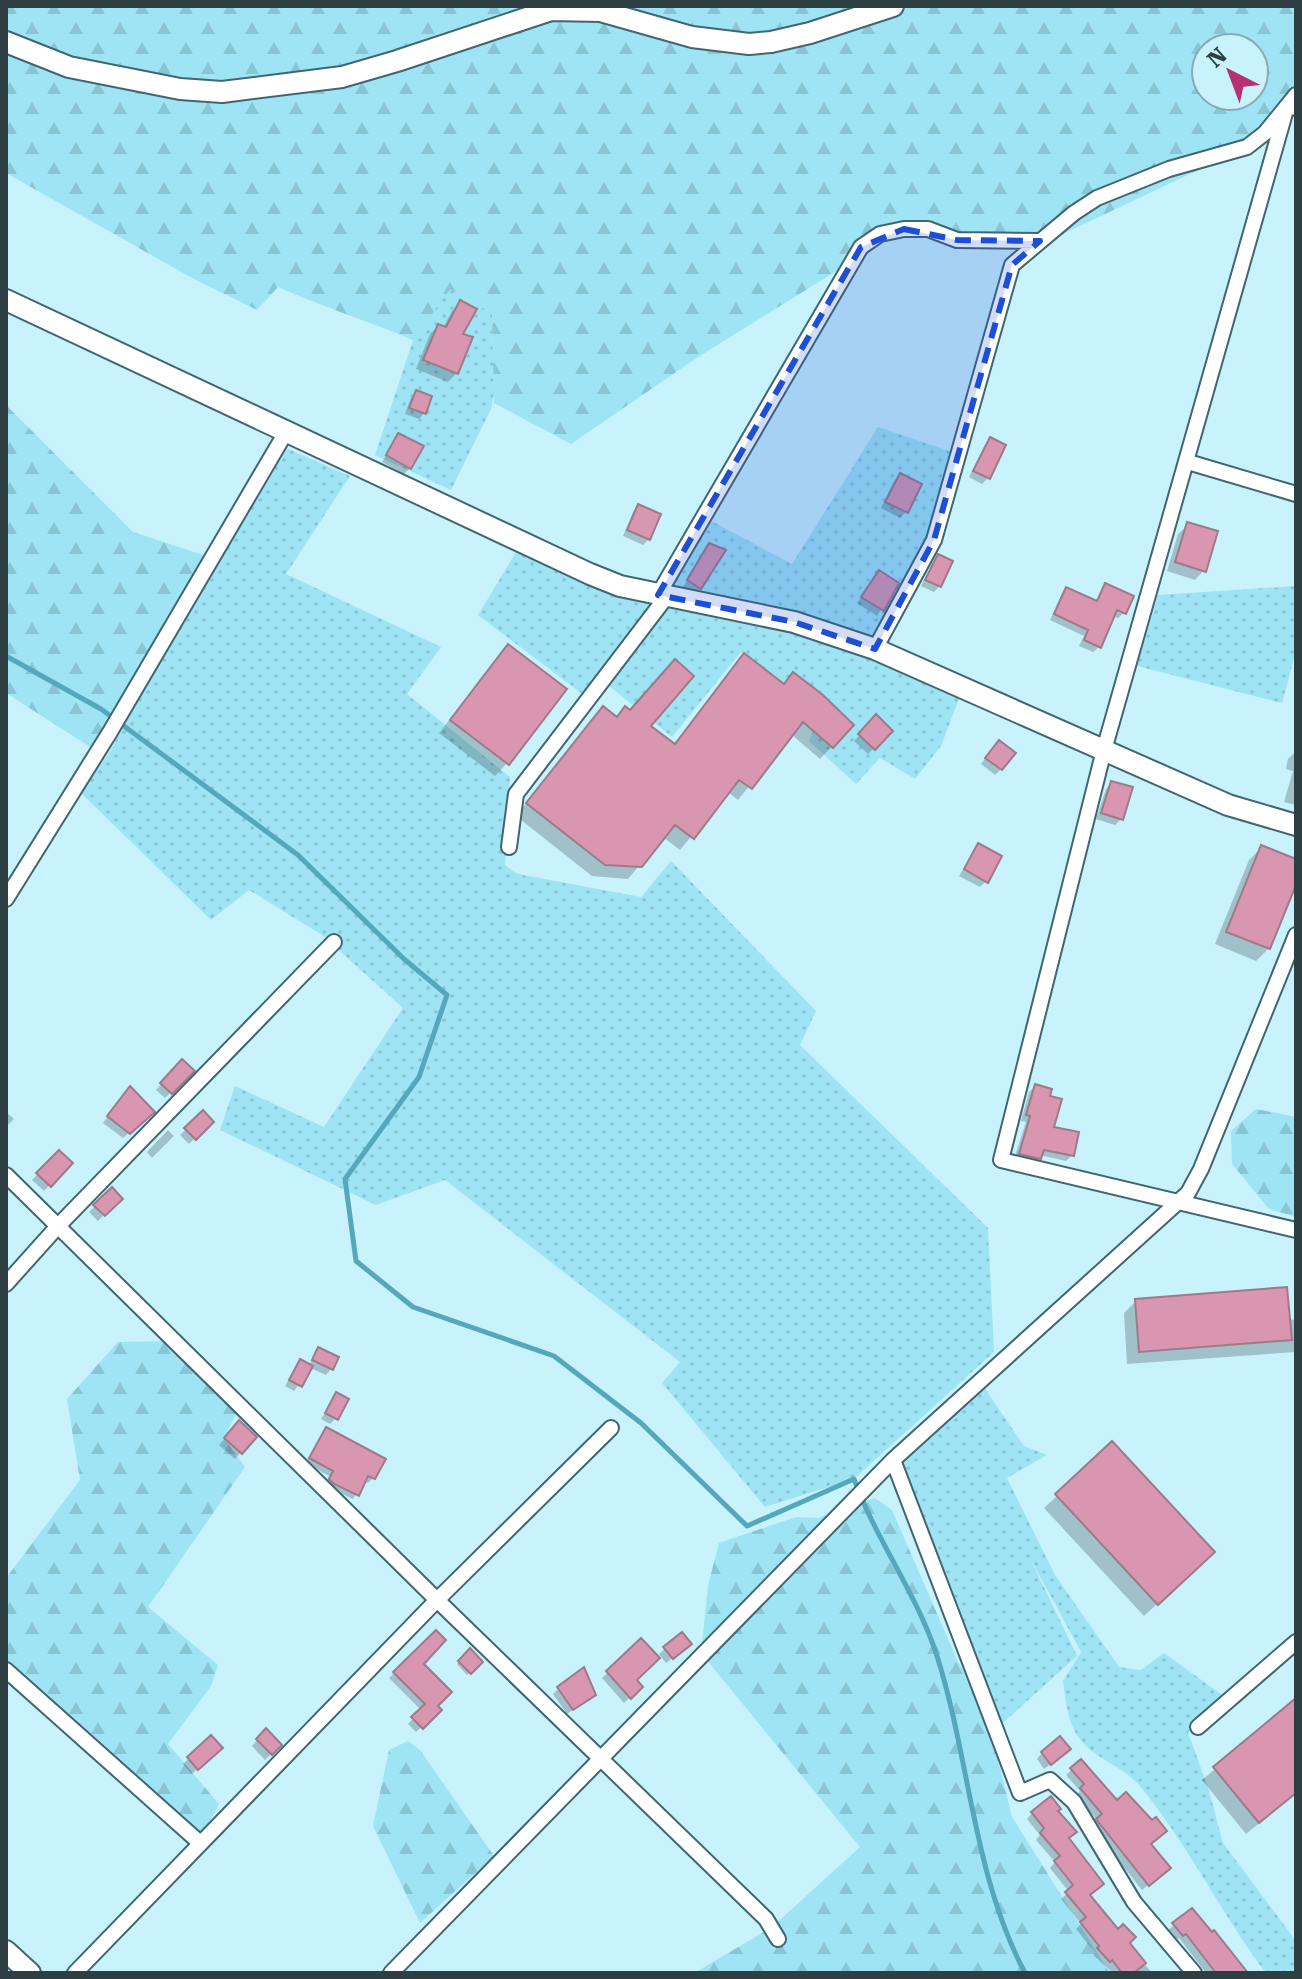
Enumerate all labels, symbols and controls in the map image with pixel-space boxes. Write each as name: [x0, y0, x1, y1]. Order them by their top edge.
north arrow: [1190, 32, 1270, 112]
text: N: [1202, 43, 1232, 72]

